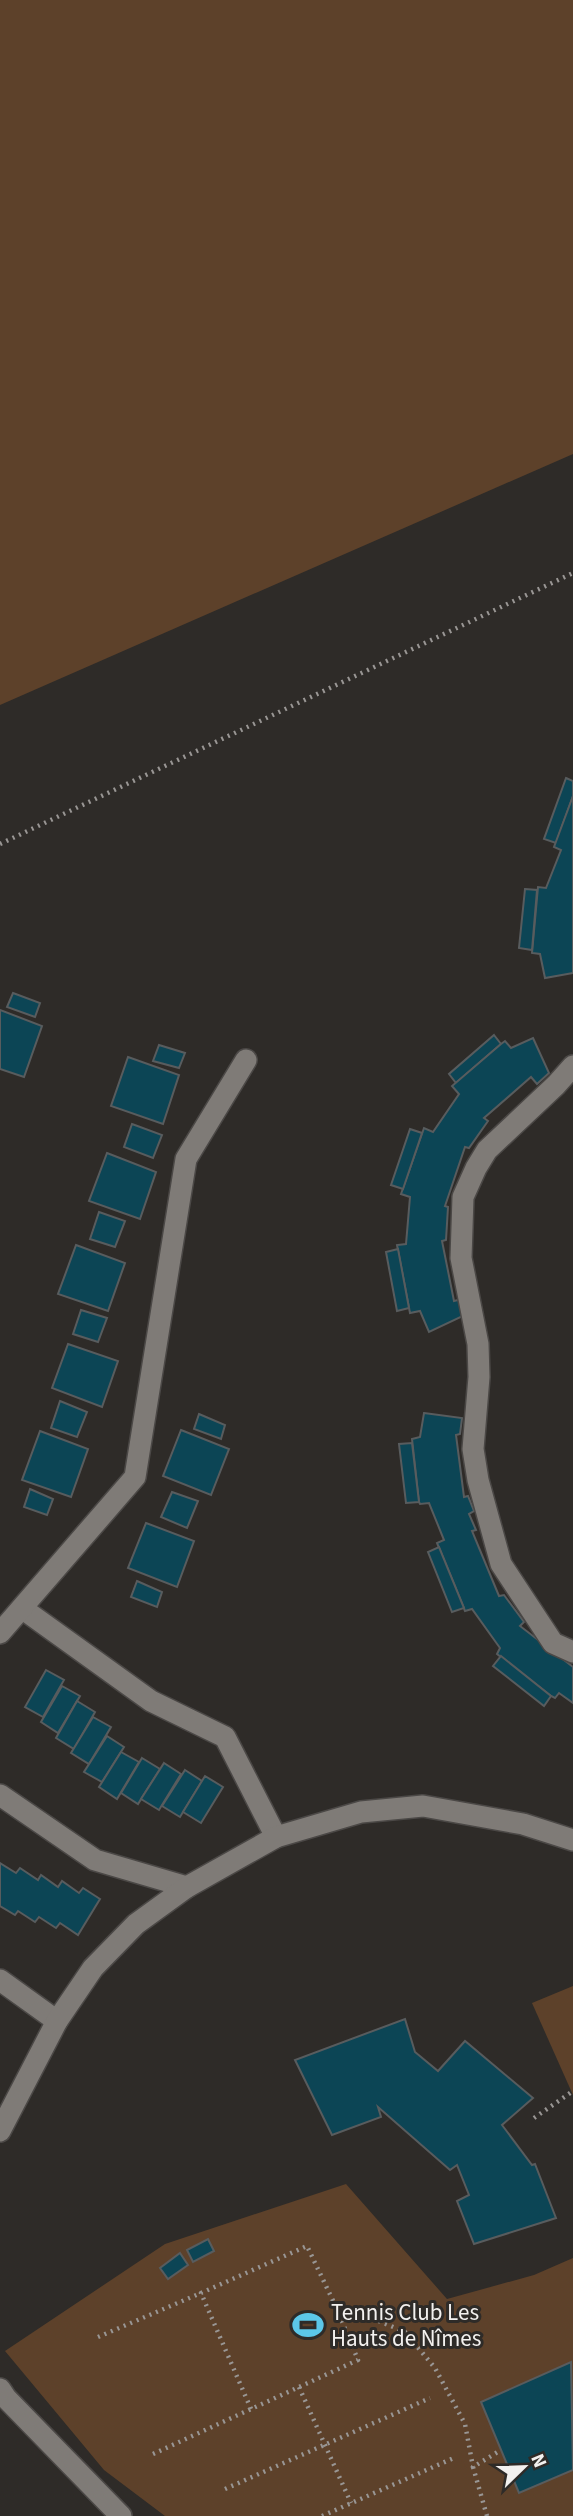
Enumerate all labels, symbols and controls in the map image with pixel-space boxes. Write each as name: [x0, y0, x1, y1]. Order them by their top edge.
place label: Tennis Club Les Hauts de Nîmes: [331, 2296, 481, 2355]
sports icon: Tennis Club Les Hauts de Nîmes: [291, 2308, 325, 2342]
north arrow: [489, 2432, 559, 2502]
text: N: [523, 2450, 553, 2472]

